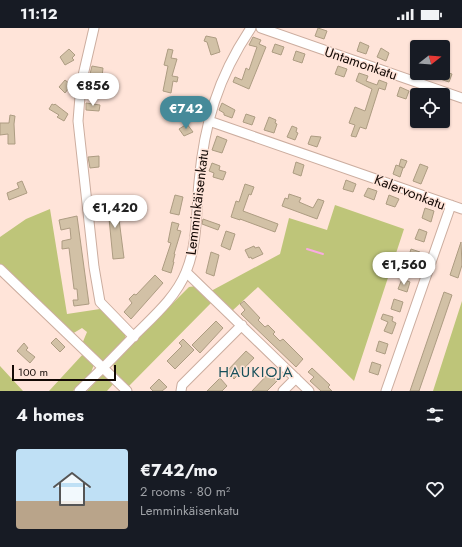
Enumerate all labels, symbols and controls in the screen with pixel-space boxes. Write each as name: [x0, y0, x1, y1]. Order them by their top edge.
text: 11:12: [20, 3, 58, 25]
north arrow: [410, 40, 450, 80]
map controls: [410, 40, 450, 128]
street label: Untamonkatu: [322, 41, 400, 85]
pin: €856: [69, 73, 117, 107]
text: €856: [76, 76, 110, 95]
button: locate: [410, 88, 450, 128]
pin: €742: [162, 96, 210, 130]
text: €742: [169, 99, 203, 118]
street label: Lemminkäisenkatu: [181, 148, 213, 256]
street label: Kalervonkatu: [371, 169, 449, 215]
pin: €1,420: [82, 195, 148, 229]
text: €1,420: [92, 198, 138, 217]
pin: €1,560: [371, 252, 437, 286]
text: €1,560: [381, 255, 427, 274]
district label: HAUKIOJA: [218, 361, 294, 383]
scale bar: [12, 363, 116, 382]
text: 100 m: [18, 364, 48, 380]
text: 4 homes: [16, 403, 84, 427]
icon: filters: [424, 404, 446, 426]
text: €742/mo: [140, 458, 218, 482]
icon: home: [48, 465, 96, 513]
icon: heart: [424, 478, 446, 500]
text: 2 rooms · 80 m²: [140, 482, 230, 501]
text: Lemminkäisenkatu: [140, 501, 239, 520]

